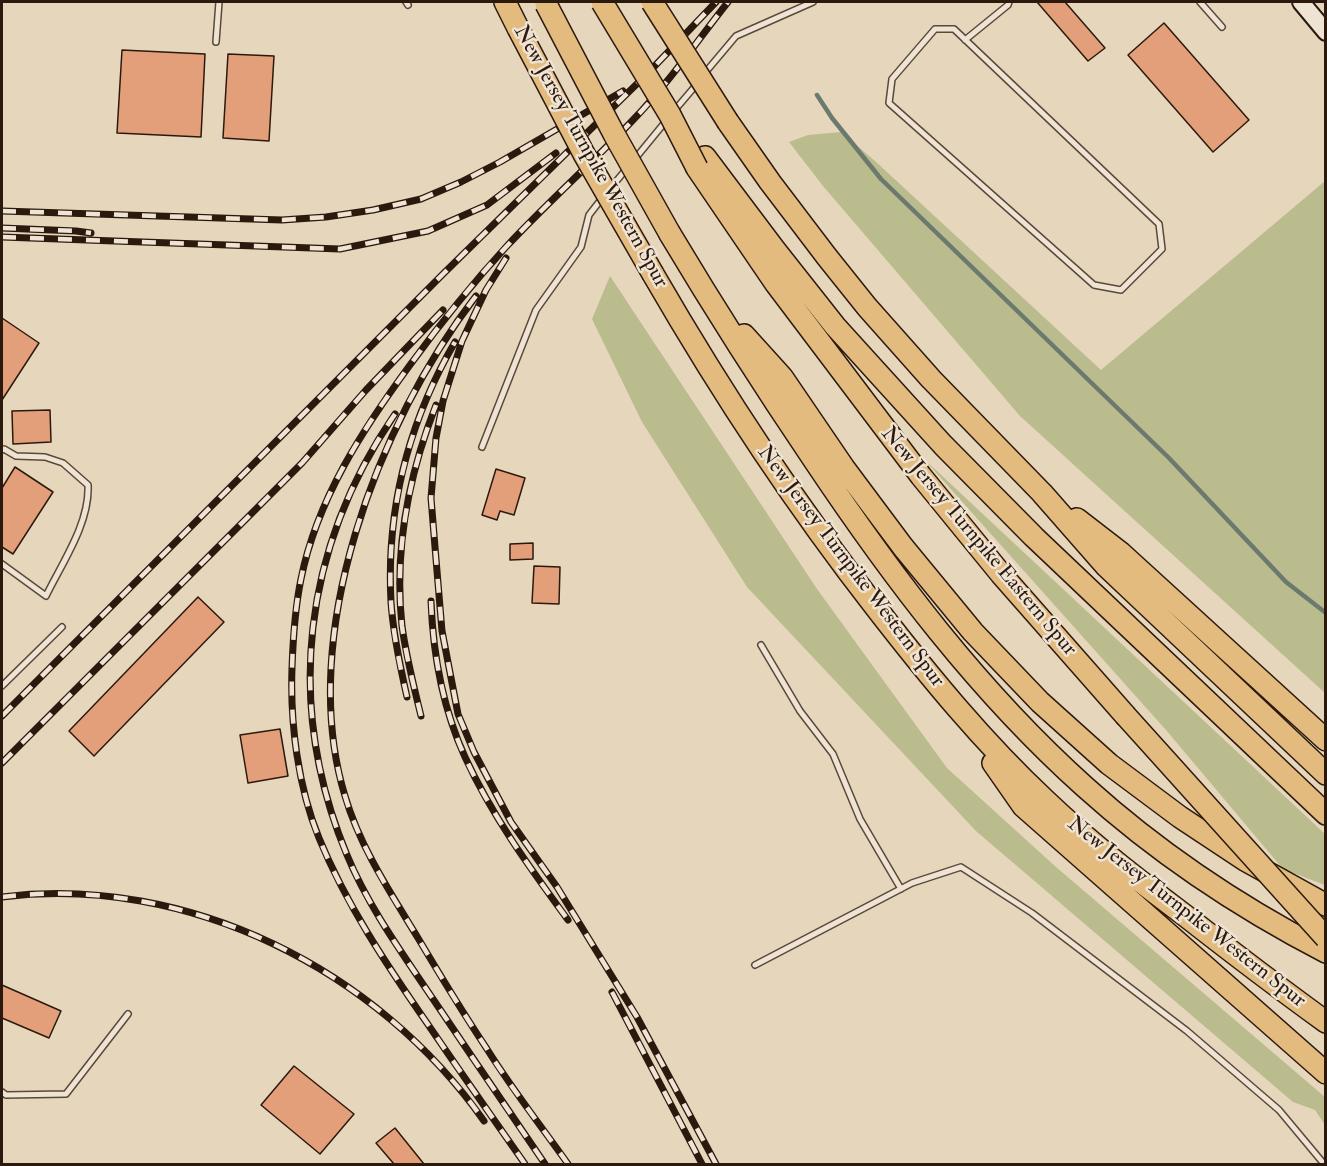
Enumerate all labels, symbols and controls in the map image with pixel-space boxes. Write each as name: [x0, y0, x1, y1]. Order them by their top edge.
street label: New Jersey Turnpike Western Spur: [507, 22, 673, 292]
street label: New Jersey Turnpike Eastern Spur: [875, 422, 1081, 662]
street label: New Jersey Turnpike Western Spur: [751, 441, 949, 693]
street label: New Jersey Turnpike Western Spur: [1062, 812, 1310, 1014]

